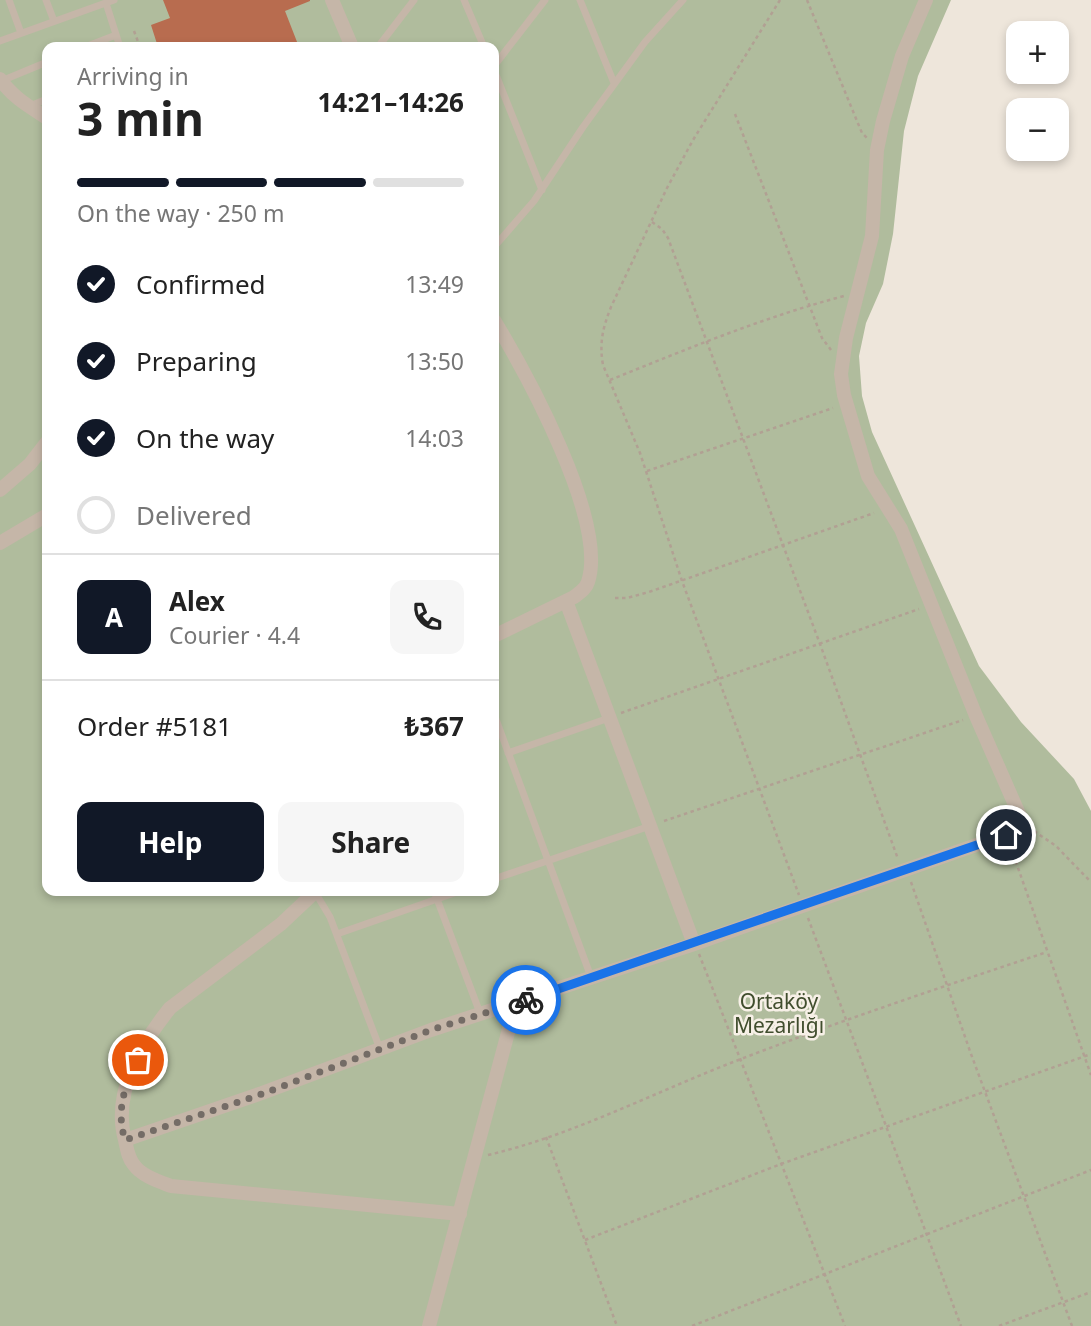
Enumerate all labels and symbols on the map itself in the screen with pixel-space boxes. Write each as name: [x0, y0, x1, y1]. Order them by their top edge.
pin: [976, 805, 1036, 865]
courier: [491, 965, 561, 1035]
park label: Ortaköy Mezarlığı: [734, 987, 824, 1039]
pin: [108, 1030, 168, 1090]

